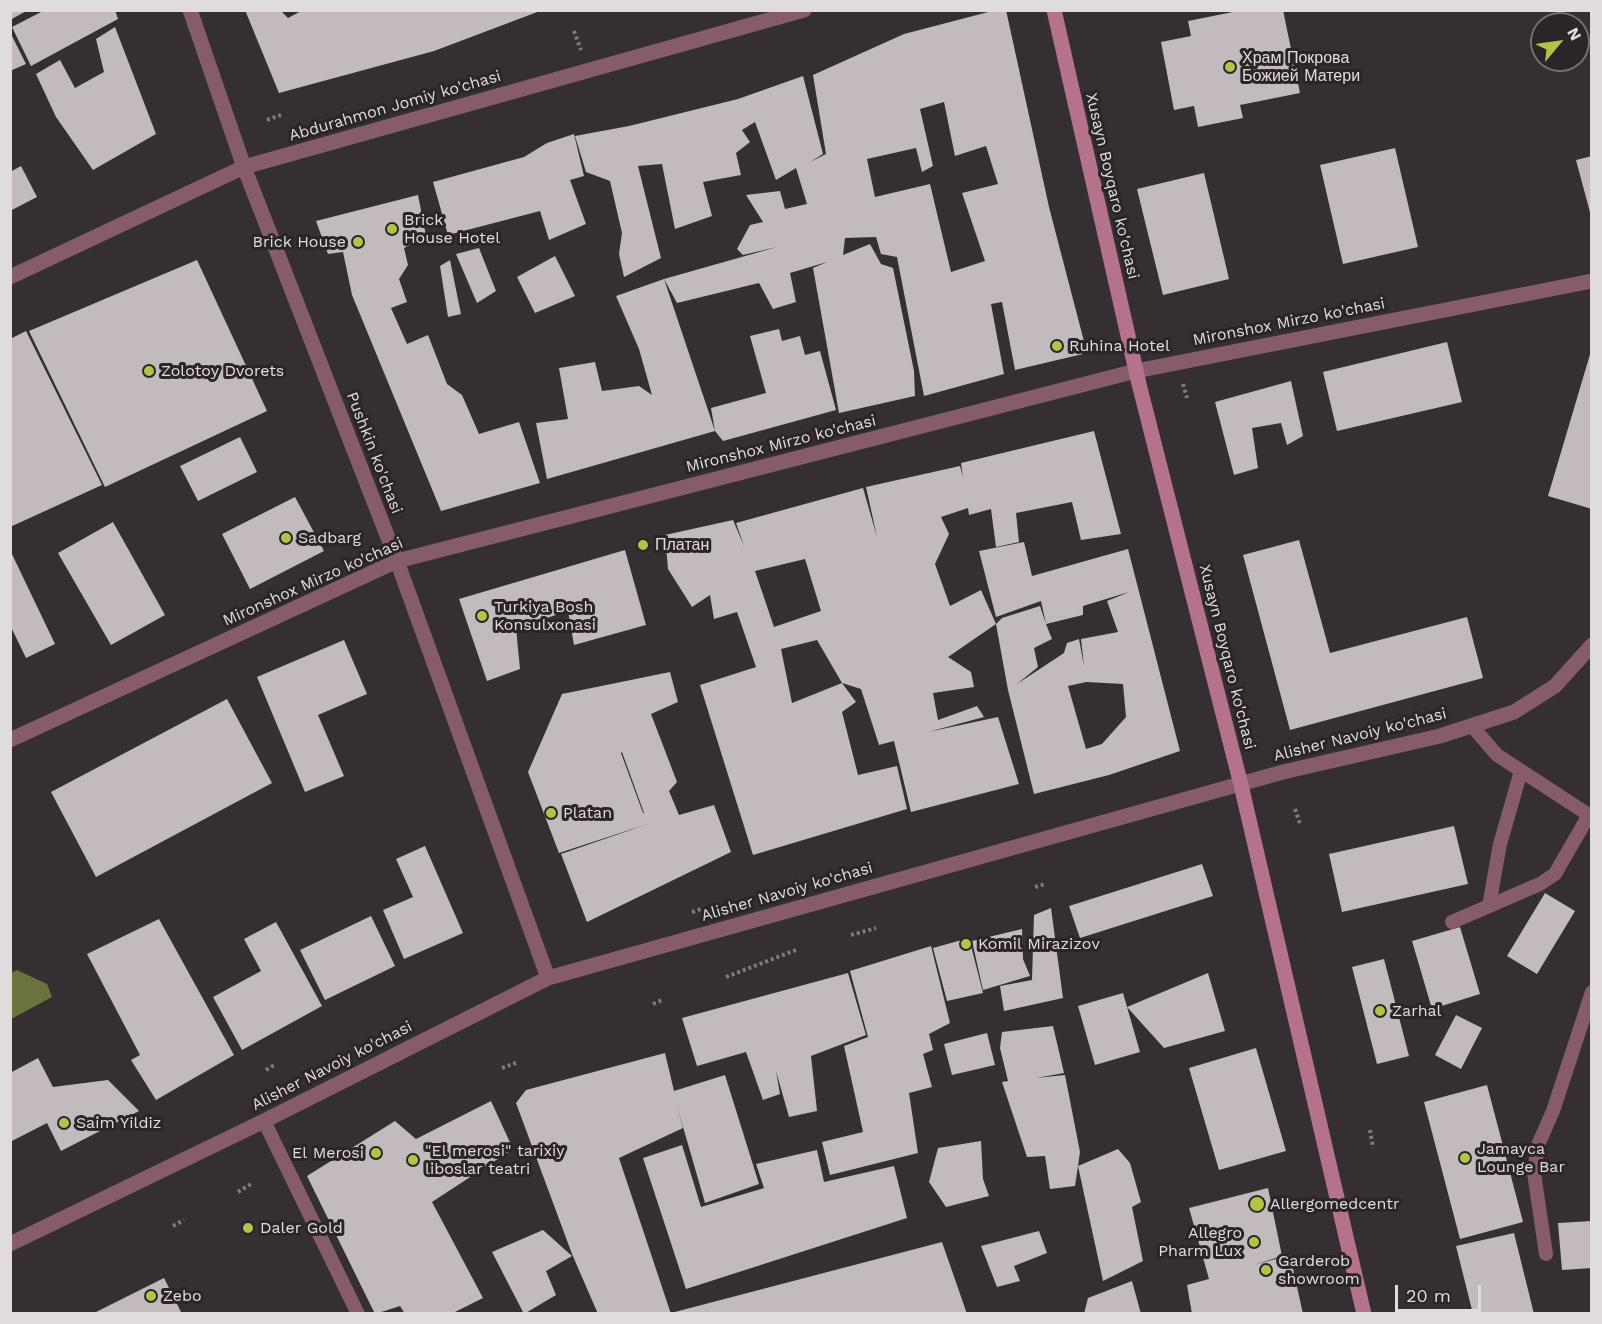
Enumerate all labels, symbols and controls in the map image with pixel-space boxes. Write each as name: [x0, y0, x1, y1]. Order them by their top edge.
north arrow: [1530, 12, 1590, 72]
text: N: [1563, 24, 1586, 44]
place label: Храм Покрова Божией Матери: [1242, 48, 1360, 86]
marker: Храм Покрова Божией Матери: [1223, 60, 1237, 74]
street label: Abdurahmon Jomiy ko'chasi: [287, 66, 503, 146]
street label: Xusayn Boyqaro ko'chasi: [1081, 91, 1143, 281]
place label: Brick House Hotel: [404, 210, 500, 248]
marker: Brick House Hotel: [385, 222, 399, 236]
place label: Brick House: [253, 232, 346, 252]
marker: Brick House: [351, 235, 365, 249]
street label: Mironshox Mirzo ko'chasi: [1191, 294, 1387, 350]
place label: Ruhina Hotel: [1069, 336, 1170, 356]
marker: Ruhina Hotel: [1050, 339, 1064, 353]
place label: Zolotoy Dvorets: [161, 361, 284, 381]
marker: Zolotoy Dvorets: [142, 364, 156, 378]
street label: Pushkin ko'chasi: [342, 389, 406, 517]
street label: Mironshox Mirzo ko'chasi: [684, 411, 878, 477]
place label: Sadbarg: [298, 528, 361, 548]
marker: Sadbarg: [279, 531, 293, 545]
street label: Mironshox Mirzo ko'chasi: [220, 534, 406, 630]
place label: Платан: [655, 535, 709, 555]
marker: Платан: [636, 538, 650, 552]
street label: Xusayn Boyqaro ko'chasi: [1195, 562, 1259, 752]
place label: Turkiya Bosh Konsulxonasi: [494, 597, 596, 635]
marker: Turkiya Bosh Konsulxonasi: [475, 609, 489, 623]
street label: Alisher Navoiy ko'chasi: [1271, 704, 1449, 766]
place label: Platan: [563, 803, 612, 823]
marker: Platan: [544, 806, 558, 820]
street label: Alisher Navoiy ko'chasi: [699, 858, 875, 926]
place label: Komil Mirazizov: [978, 934, 1100, 954]
marker: Komil Mirazizov: [959, 937, 973, 951]
place label: Zarhal: [1392, 1001, 1442, 1021]
marker: Zarhal: [1373, 1004, 1387, 1018]
street label: Alisher Navoiy ko'chasi: [248, 1017, 416, 1115]
place label: Saim Yildiz: [76, 1113, 161, 1133]
marker: Saim Yildiz: [57, 1116, 71, 1130]
place label: Jamayca Lounge Bar: [1477, 1139, 1565, 1177]
place label: "El merosi" tarixiy liboslar teatri: [425, 1141, 565, 1179]
place label: El Merosi: [292, 1143, 364, 1163]
marker: El Merosi: [369, 1146, 383, 1160]
marker: Jamayca Lounge Bar: [1458, 1151, 1472, 1165]
marker: "El merosi" tarixiy liboslar teatri: [406, 1153, 420, 1167]
place label: Allergomedcentr: [1270, 1194, 1400, 1214]
marker: Allergomedcentr: [1248, 1195, 1266, 1213]
place label: Daler Gold: [260, 1218, 343, 1238]
marker: Daler Gold: [241, 1221, 255, 1235]
place label: Allegro Pharm Lux: [1158, 1223, 1242, 1261]
marker: Allegro Pharm Lux: [1247, 1235, 1261, 1249]
place label: Garderob showroom: [1278, 1251, 1360, 1289]
marker: Garderob showroom: [1259, 1263, 1273, 1277]
scale bar: [1398, 1273, 1484, 1311]
text: 20 m: [1406, 1285, 1451, 1306]
place label: Zebo: [163, 1286, 202, 1306]
marker: Zebo: [144, 1289, 158, 1303]

